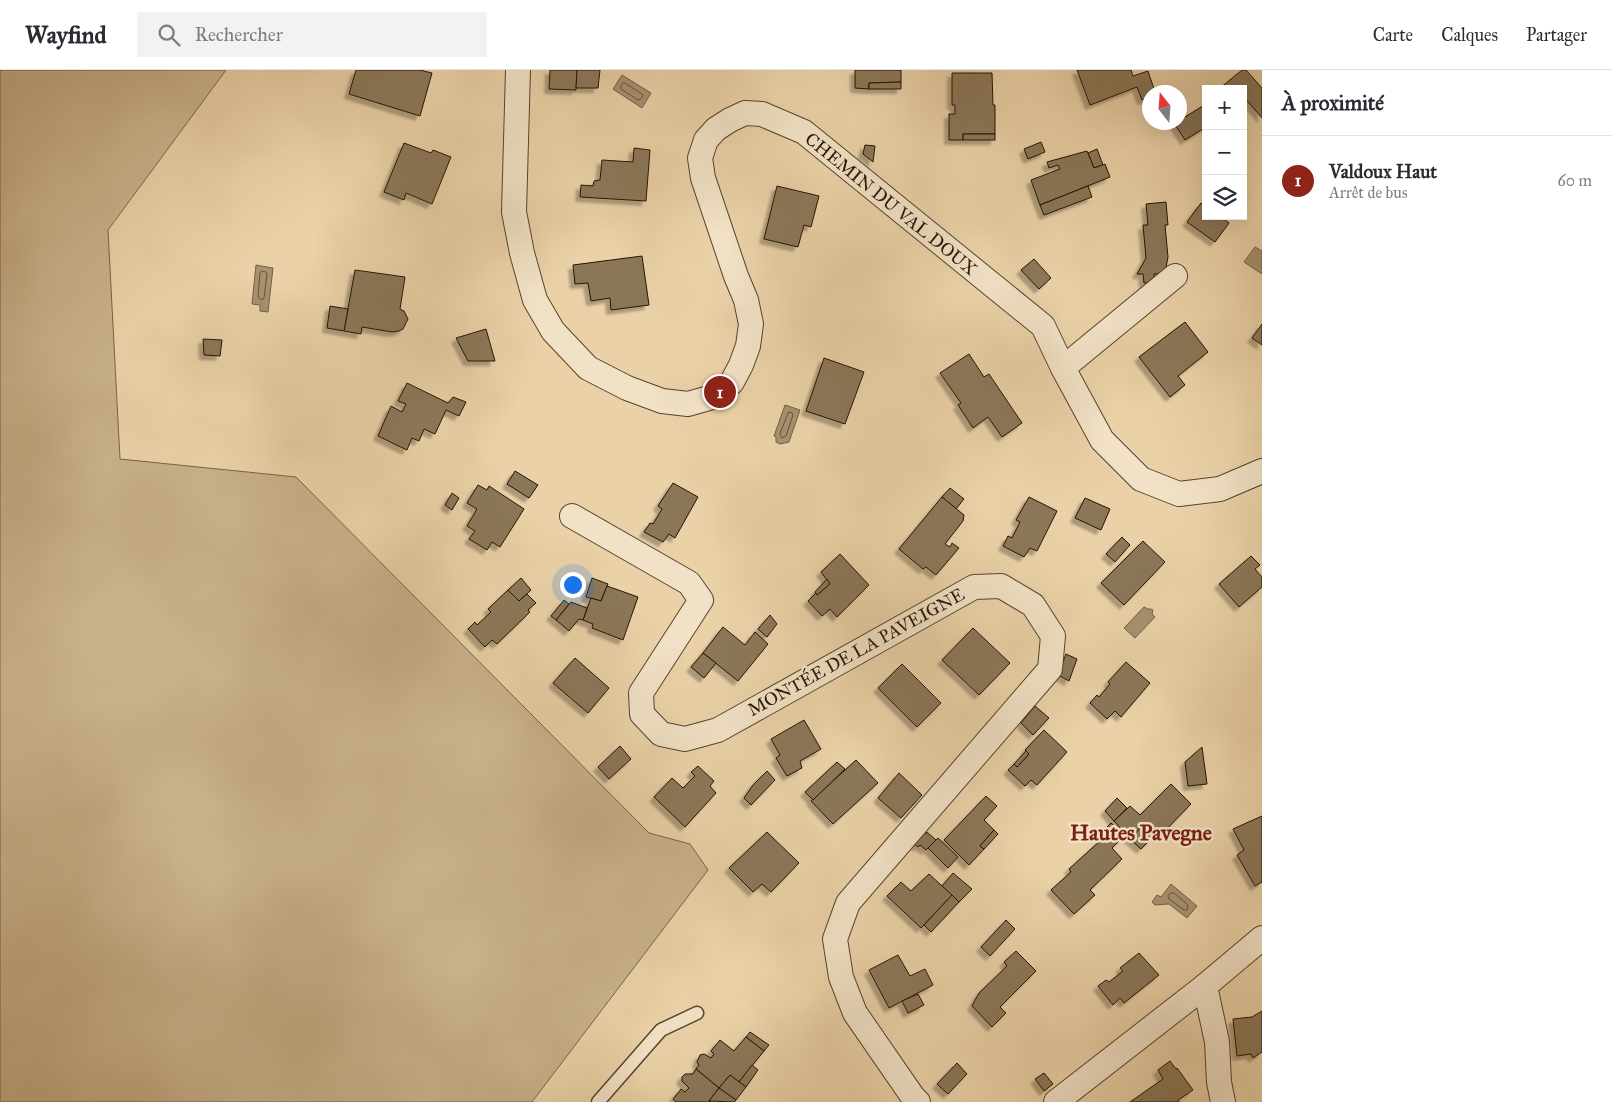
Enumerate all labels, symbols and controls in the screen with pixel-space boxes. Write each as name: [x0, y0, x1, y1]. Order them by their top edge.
search box: [137, 12, 487, 57]
text: Wayfind: [25, 20, 107, 50]
icon: search: [155, 21, 183, 49]
text: Rechercher: [195, 23, 283, 46]
text: Carte: [1373, 24, 1413, 46]
text: Calques: [1441, 24, 1498, 46]
text: Partager: [1526, 24, 1587, 46]
north arrow: [1142, 85, 1187, 130]
map controls: [1202, 85, 1247, 220]
button: +: [1202, 85, 1247, 130]
text: À proximité: [1282, 90, 1384, 116]
street label: CHEMIN DU VAL DOUX: [801, 128, 981, 280]
button: −: [1202, 130, 1247, 175]
text: Valdoux Haut: [1329, 160, 1437, 183]
text: 1: [1295, 171, 1301, 190]
text: 60 m: [1558, 171, 1592, 190]
button: layers: [1202, 175, 1247, 220]
text: Arrêt de bus: [1329, 183, 1408, 202]
pin: 1: [704, 373, 736, 411]
your location: [560, 572, 586, 598]
street label: MONTÉE DE LA PAVEIGNE: [743, 581, 968, 721]
district label: Hautes Pavegne: [1070, 819, 1212, 846]

